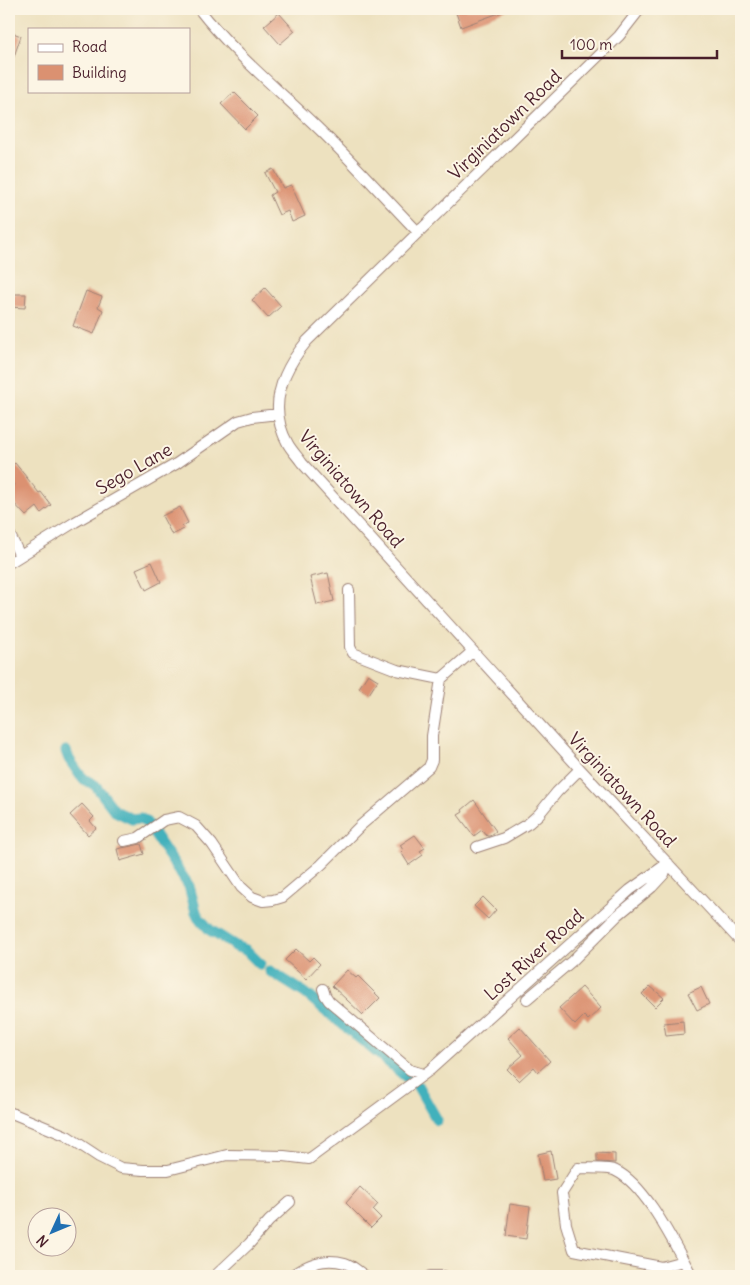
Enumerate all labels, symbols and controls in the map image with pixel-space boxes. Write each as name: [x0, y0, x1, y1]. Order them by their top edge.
legend: [28, 28, 190, 92]
scale bar: [562, 28, 718, 60]
text: 100 m: [570, 35, 612, 54]
text: Road: [72, 37, 107, 56]
text: Building: [72, 63, 127, 82]
street label: Virginiatown Road: [443, 65, 566, 184]
street label: Virginiatown Road: [294, 425, 409, 553]
street label: Sego Lane: [92, 438, 176, 500]
street label: Virginiatown Road: [563, 728, 682, 852]
street label: Lost River Road: [479, 904, 588, 1005]
north arrow: [28, 1208, 78, 1258]
text: N: [33, 1231, 52, 1251]

